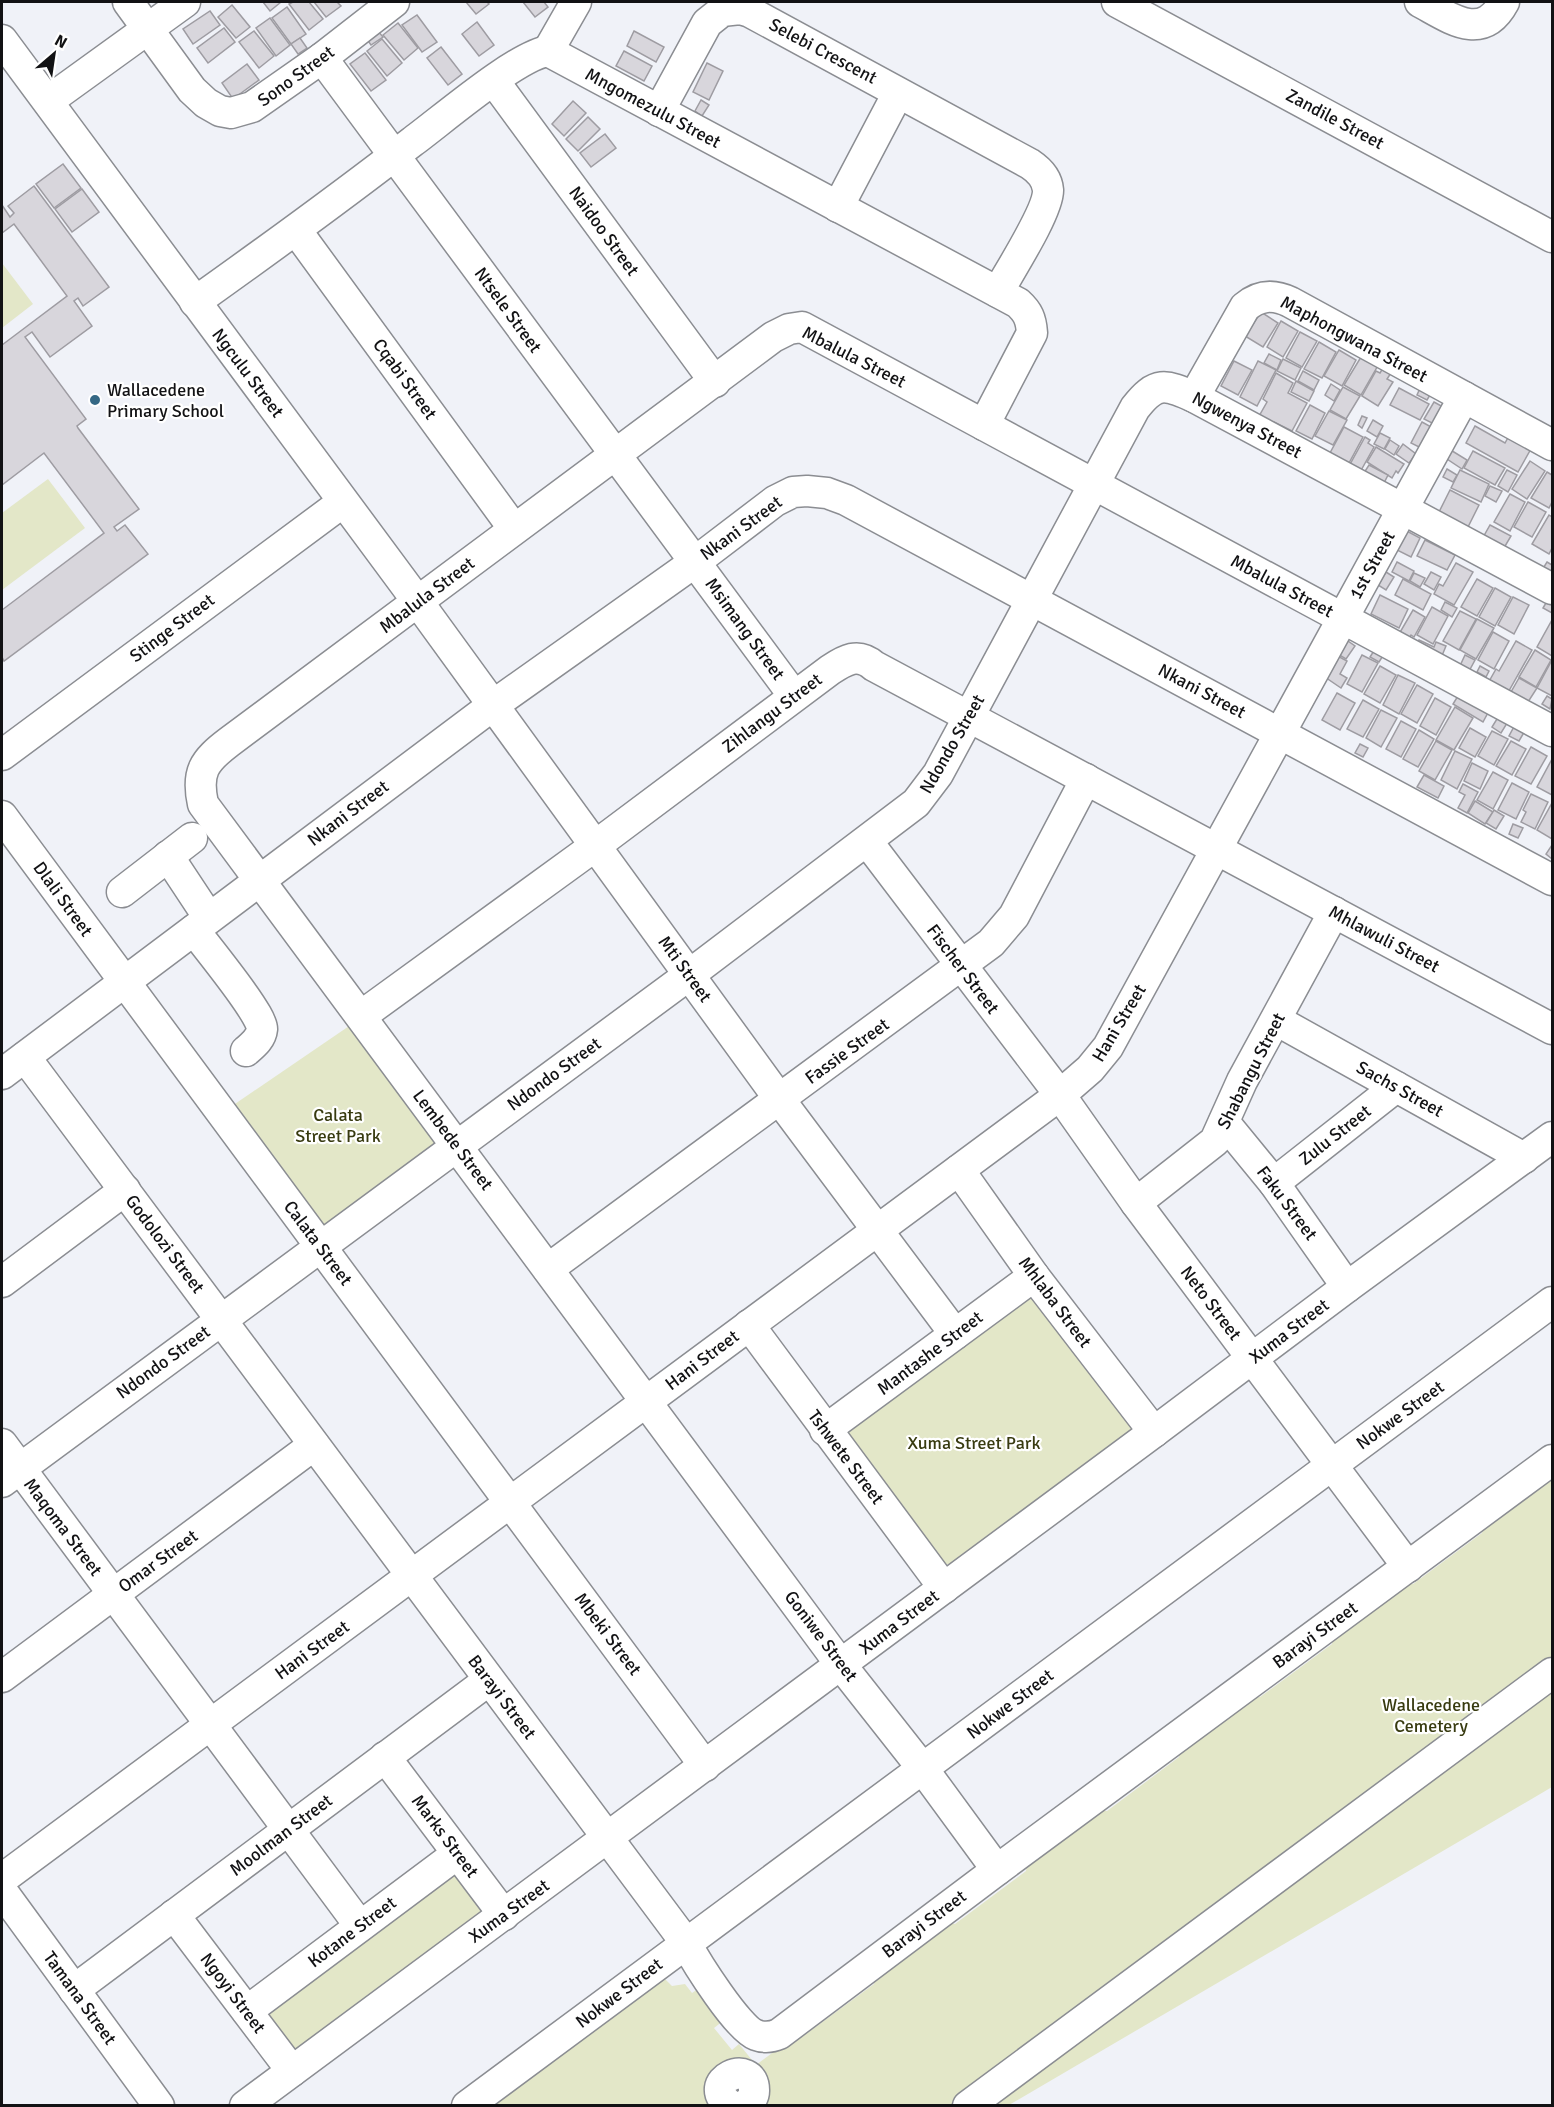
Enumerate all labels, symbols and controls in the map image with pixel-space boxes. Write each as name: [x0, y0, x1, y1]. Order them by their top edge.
street label: Selebi Crescent: [765, 13, 881, 89]
north arrow: [24, 24, 84, 84]
text: N: [51, 30, 71, 53]
street label: Sono Street: [253, 41, 339, 111]
street label: Mngomezulu Street: [582, 63, 724, 153]
street label: Zandile Street: [1282, 84, 1388, 154]
street label: Naidoo Street: [564, 182, 644, 280]
street label: Ntsele Street: [470, 263, 546, 357]
street label: Maphongwana Street: [1277, 291, 1431, 387]
street label: Mbalula Street: [798, 321, 910, 393]
street label: Ngculu Street: [207, 324, 289, 422]
street label: Cqabi Street: [368, 334, 442, 424]
place label: Wallacedene Primary School: [107, 379, 224, 422]
street label: Ngwenya Street: [1188, 387, 1306, 463]
marker: Wallacedene Primary School: [88, 393, 102, 407]
street label: Nkani Street: [696, 491, 786, 565]
street label: 1st Street: [1344, 527, 1400, 603]
street label: Mbalula Street: [1227, 550, 1337, 622]
street label: Mbalula Street: [375, 552, 479, 638]
street label: Msimang Street: [701, 574, 789, 684]
street label: Stinge Street: [125, 589, 219, 667]
street label: Nkani Street: [1154, 659, 1250, 723]
street label: Zihlangu Street: [718, 668, 826, 758]
street label: Ndondo Street: [915, 691, 989, 797]
street label: Nkani Street: [303, 775, 393, 851]
street label: Dlali Street: [29, 857, 97, 941]
street label: Mhlawuli Street: [1325, 901, 1443, 977]
street label: Fischer Street: [922, 920, 1004, 1018]
street label: Mti Street: [654, 932, 716, 1006]
street label: Hani Street: [1087, 980, 1151, 1066]
street label: Shabangu Street: [1212, 1009, 1290, 1133]
street label: Fassie Street: [801, 1013, 893, 1089]
street label: Ndondo Street: [503, 1033, 605, 1115]
street label: Sachs Street: [1353, 1056, 1447, 1122]
street label: Lembede Street: [408, 1085, 498, 1195]
street label: Zulu Street: [1295, 1100, 1375, 1170]
park label: Calata Street Park: [295, 1104, 381, 1147]
street label: Faku Street: [1252, 1162, 1322, 1244]
street label: Godolozi Street: [121, 1190, 209, 1298]
street label: Calata Street: [279, 1196, 357, 1290]
street label: Mhlaba Street: [1014, 1252, 1096, 1352]
street label: Neto Street: [1176, 1261, 1246, 1345]
street label: Xuma Street: [1245, 1294, 1333, 1368]
street label: Mantashe Street: [873, 1306, 987, 1400]
street label: Ndondo Street: [112, 1321, 214, 1403]
street label: Hani Street: [661, 1325, 743, 1395]
street label: Nokwe Street: [1352, 1376, 1448, 1454]
street label: Tshwete Street: [803, 1405, 889, 1509]
park label: Xuma Street Park: [908, 1432, 1040, 1454]
street label: Maqoma Street: [19, 1474, 107, 1580]
street label: Omar Street: [114, 1525, 202, 1597]
street label: Xuma Street: [855, 1585, 943, 1659]
street label: Goniwe Street: [780, 1586, 862, 1686]
street label: Mbeki Street: [570, 1588, 646, 1680]
street label: Barayi Street: [1268, 1597, 1362, 1673]
street label: Hani Street: [270, 1616, 354, 1684]
street label: Barayi Street: [463, 1651, 541, 1743]
street label: Nokwe Street: [962, 1664, 1058, 1744]
park label: Wallacedene Cemetery: [1382, 1694, 1480, 1737]
street label: Moolman Street: [225, 1789, 337, 1881]
street label: Marks Street: [407, 1790, 483, 1882]
street label: Xuma Street: [464, 1874, 554, 1948]
street label: Barayi Street: [878, 1885, 970, 1963]
street label: Kotane Street: [304, 1892, 400, 1972]
street label: Tamana Street: [39, 1947, 121, 2049]
street label: Ngoyi Street: [196, 1948, 270, 2038]
street label: Nokwe Street: [571, 1953, 667, 2033]

